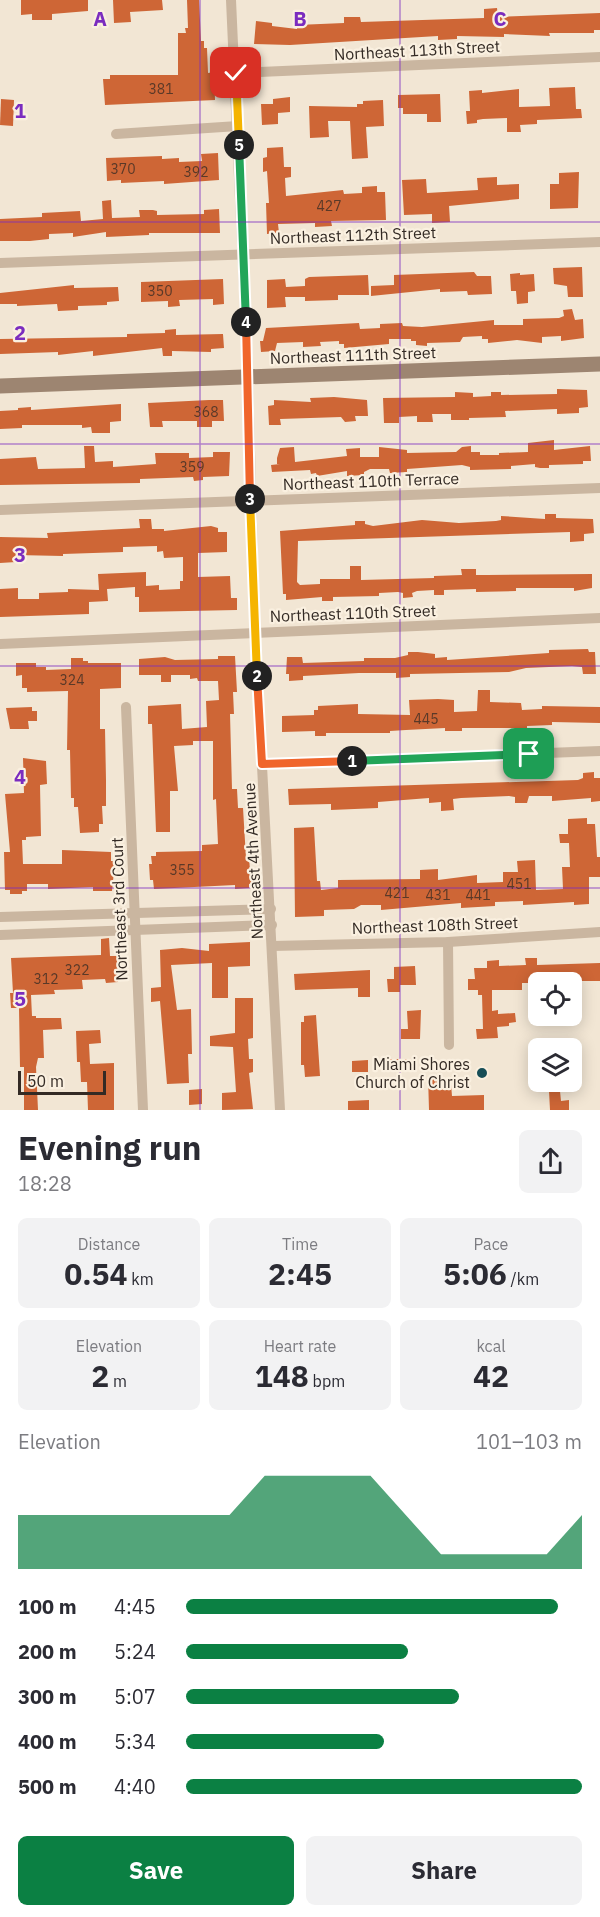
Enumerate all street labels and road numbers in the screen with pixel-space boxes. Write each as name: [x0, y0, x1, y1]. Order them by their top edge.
street label: Northeast 113th Street: [333, 36, 501, 64]
street label: Northeast 112th Street: [269, 222, 437, 248]
street label: Northeast 111th Street: [269, 342, 437, 368]
street label: Northeast 110th Terrace: [282, 468, 460, 494]
street label: Northeast 110th Street: [269, 600, 437, 626]
street label: Northeast 4th Avenue: [239, 782, 267, 940]
street label: Northeast 3rd Court: [107, 837, 131, 981]
street label: Northeast 108th Street: [351, 912, 519, 938]

